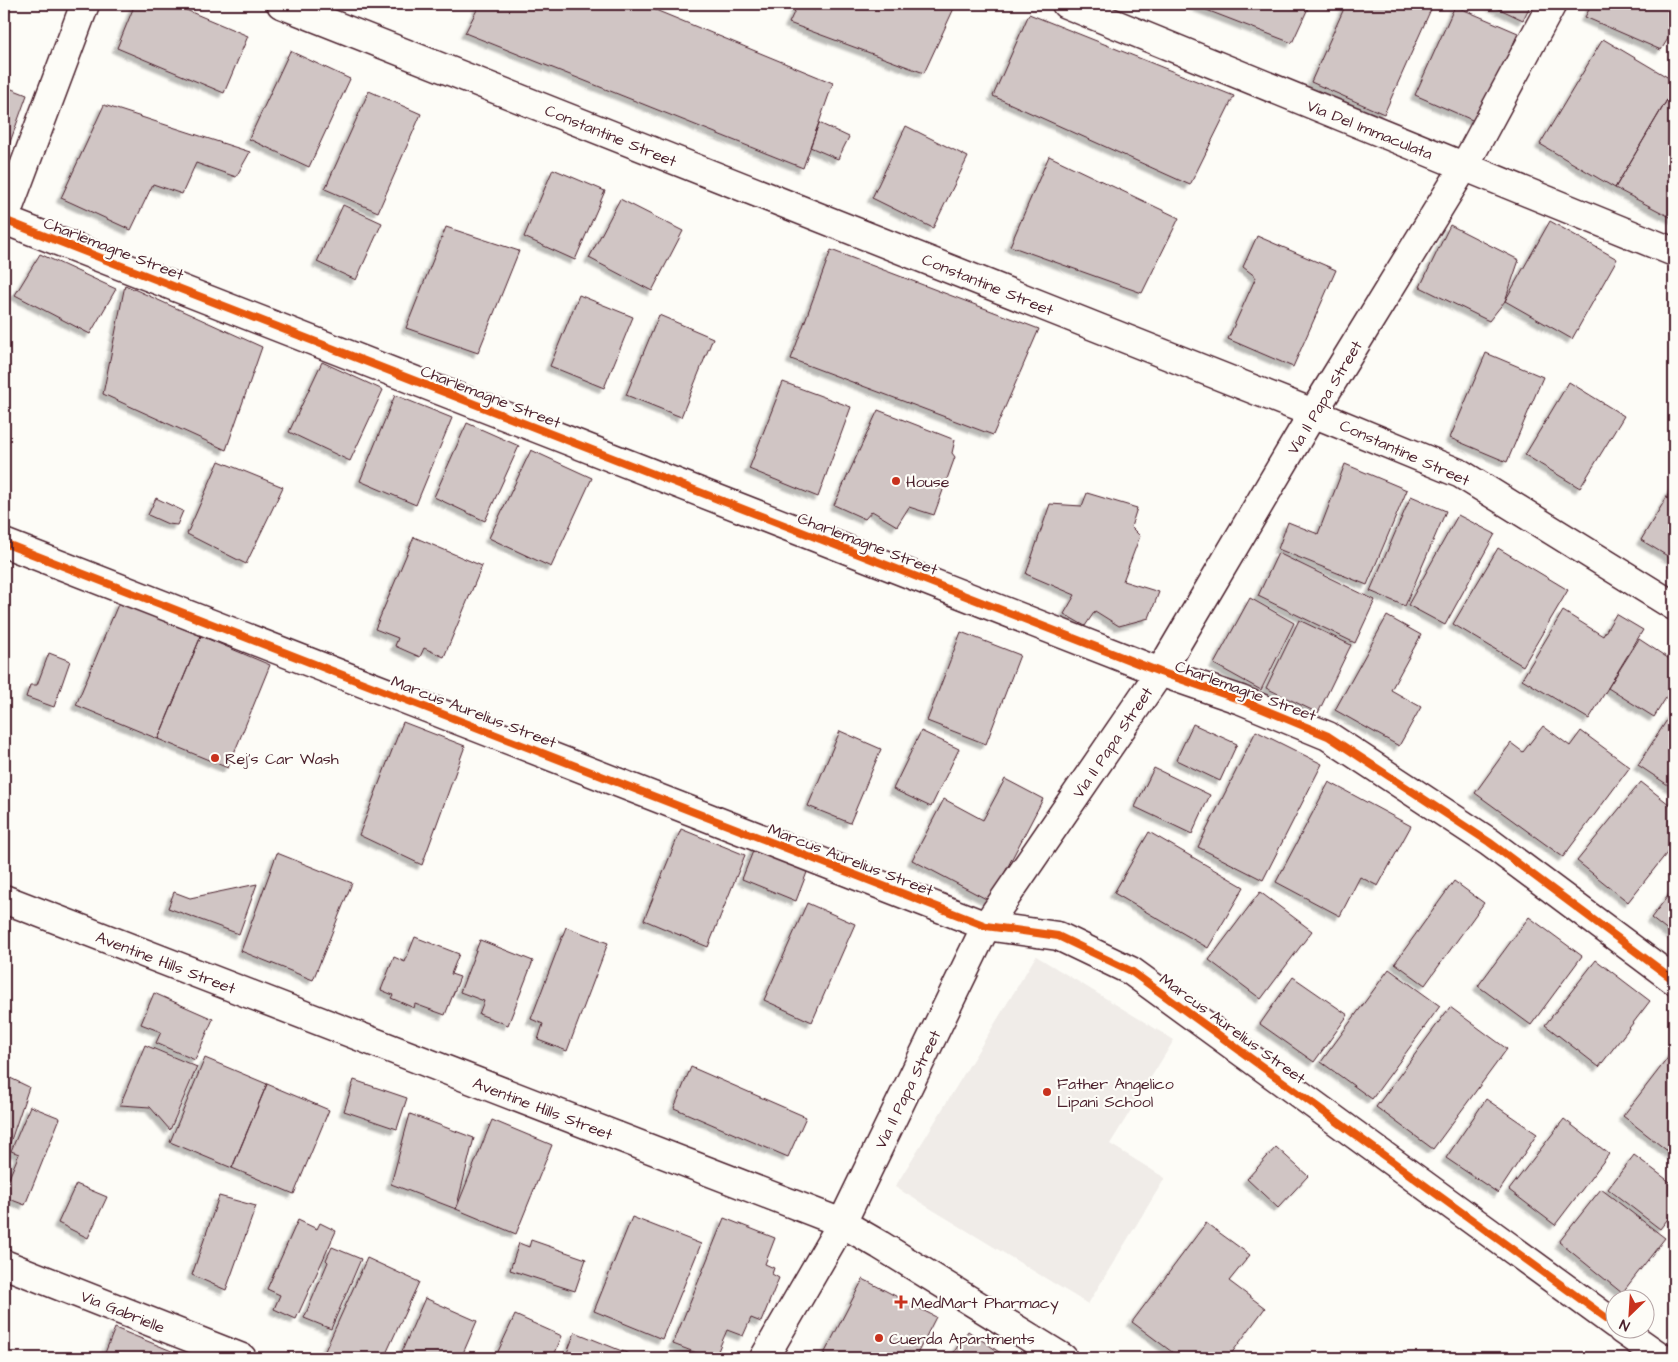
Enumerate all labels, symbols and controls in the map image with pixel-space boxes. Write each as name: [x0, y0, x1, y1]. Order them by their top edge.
street label: Via Del Immaculata: [1303, 95, 1436, 165]
street label: Constantine Street: [541, 99, 680, 173]
street label: Charlemagne Street: [40, 212, 187, 287]
street label: Constantine Street: [918, 248, 1057, 322]
street label: Via Il Papa Street: [1282, 336, 1368, 459]
street label: Charlemagne Street: [417, 360, 564, 435]
street label: Constantine Street: [1336, 414, 1474, 492]
place label: House: [906, 471, 950, 493]
marker: House: [890, 475, 902, 487]
street label: Charlemagne Street: [794, 507, 941, 582]
street label: Charlemagne Street: [1172, 655, 1320, 728]
street label: Marcus Aurelius Street: [388, 670, 560, 754]
street label: Via Il Papa Street: [1068, 682, 1158, 802]
place label: Rej's Car Wash: [225, 748, 339, 770]
marker: Rej's Car Wash: [209, 752, 221, 764]
street label: Marcus Aurelius Street: [765, 818, 937, 902]
street label: Aventine Hills Street: [93, 926, 239, 1000]
street label: Marcus Aurelius Street: [1155, 968, 1310, 1090]
street label: Via Il Papa Street: [870, 1026, 946, 1152]
street label: Aventine Hills Street: [470, 1072, 616, 1146]
place label: Father Angelico Lipani School: [1057, 1073, 1174, 1113]
marker: Father Angelico Lipani School: [1041, 1086, 1053, 1098]
street label: Via Gabrielle: [77, 1285, 168, 1339]
north arrow: [1606, 1290, 1656, 1340]
place label: MedMart Pharmacy: [911, 1292, 1059, 1315]
marker: MedMart Pharmacy: [895, 1296, 907, 1308]
text: N: [1617, 1314, 1633, 1336]
place label: Cuerda Apartments: [889, 1328, 1035, 1350]
marker: Cuerda Apartments: [873, 1332, 885, 1344]

